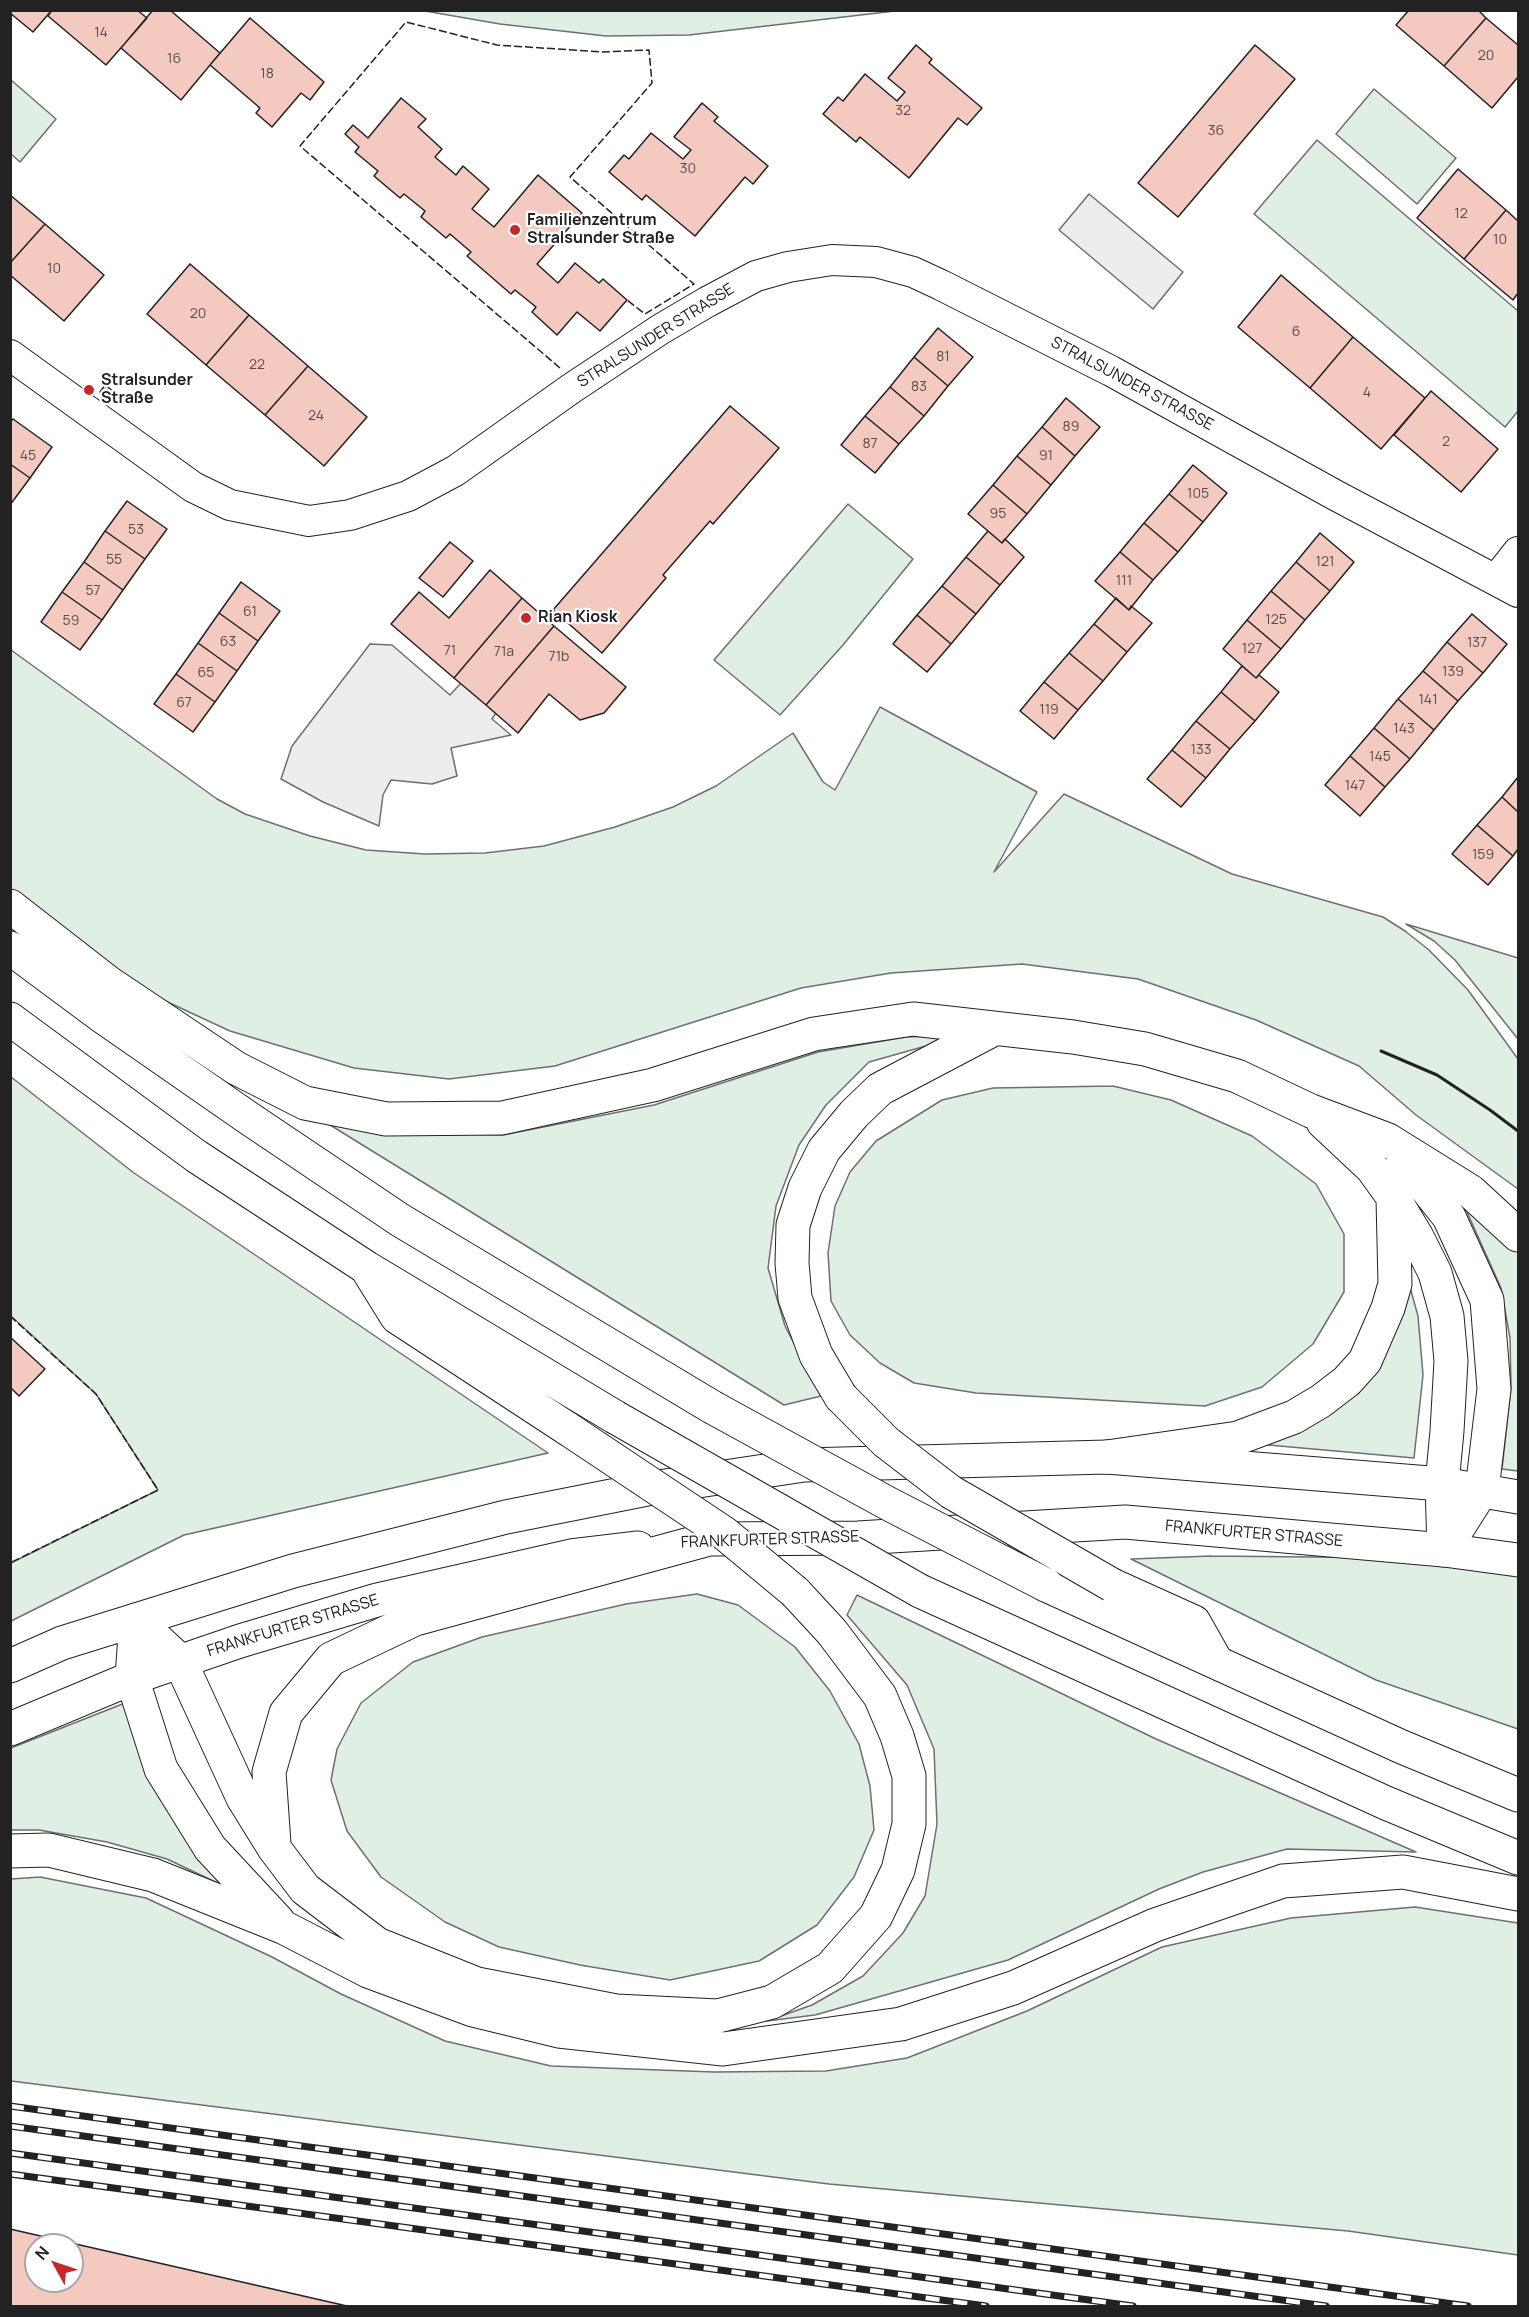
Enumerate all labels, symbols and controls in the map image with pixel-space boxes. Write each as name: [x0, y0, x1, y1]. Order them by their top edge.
house number: 14: [94, 25, 108, 41]
house number: 20: [1478, 48, 1494, 64]
house number: 16: [167, 51, 181, 67]
house number: 18: [260, 66, 274, 82]
house number: 32: [895, 103, 911, 119]
house number: 36: [1208, 123, 1224, 139]
house number: 30: [680, 161, 696, 177]
house number: 12: [1454, 206, 1468, 222]
place label: Familienzentrum Stralsunder Straße: [527, 211, 675, 249]
marker: Familienzentrum Stralsunder Straße: [508, 223, 522, 237]
house number: 10: [1493, 232, 1507, 248]
house number: 10: [47, 261, 61, 277]
street label: STRALSUNDER STRASSE: [574, 280, 738, 392]
house number: 20: [190, 306, 206, 322]
house number: 6: [1292, 324, 1300, 340]
street label: STRALSUNDER STRASSE: [1047, 333, 1217, 435]
house number: 81: [936, 349, 950, 365]
house number: 22: [249, 357, 265, 373]
place label: Stralsunder Straße: [101, 371, 193, 409]
house number: 83: [911, 379, 927, 395]
marker: Stralsunder Straße: [82, 383, 96, 397]
house number: 4: [1363, 385, 1371, 401]
house number: 24: [308, 408, 324, 424]
house number: 89: [1063, 419, 1079, 435]
house number: 2: [1442, 434, 1450, 450]
house number: 87: [862, 436, 878, 452]
house number: 45: [20, 448, 36, 464]
house number: 91: [1039, 448, 1053, 464]
house number: 105: [1187, 486, 1209, 502]
house number: 95: [990, 506, 1006, 522]
house number: 53: [128, 522, 144, 538]
house number: 55: [106, 552, 122, 568]
house number: 121: [1316, 554, 1334, 570]
house number: 111: [1116, 573, 1132, 589]
house number: 57: [85, 583, 101, 599]
house number: 61: [243, 604, 257, 620]
place label: Rian Kiosk: [538, 608, 617, 628]
marker: Rian Kiosk: [519, 611, 533, 625]
house number: 125: [1265, 612, 1287, 628]
house number: 59: [63, 613, 79, 629]
house number: 63: [220, 634, 236, 650]
house number: 137: [1467, 635, 1487, 651]
house number: 127: [1242, 641, 1262, 657]
house number: 71: [444, 643, 456, 659]
house number: 71a: [494, 644, 514, 660]
house number: 71b: [549, 649, 569, 665]
house number: 139: [1442, 664, 1464, 680]
house number: 65: [198, 665, 214, 681]
house number: 141: [1418, 692, 1438, 708]
house number: 67: [176, 695, 192, 711]
house number: 119: [1039, 702, 1059, 718]
house number: 143: [1393, 721, 1415, 737]
house number: 133: [1191, 742, 1211, 758]
house number: 145: [1369, 749, 1391, 765]
house number: 147: [1345, 778, 1365, 794]
house number: 159: [1472, 847, 1494, 863]
street label: FRANKFURTER STRASSE: [1164, 1517, 1344, 1551]
street label: FRANKFURTER STRASSE: [680, 1527, 860, 1553]
street label: FRANKFURTER STRASSE: [205, 1591, 381, 1661]
north arrow: [24, 2233, 84, 2293]
text: N: [30, 2241, 54, 2264]

